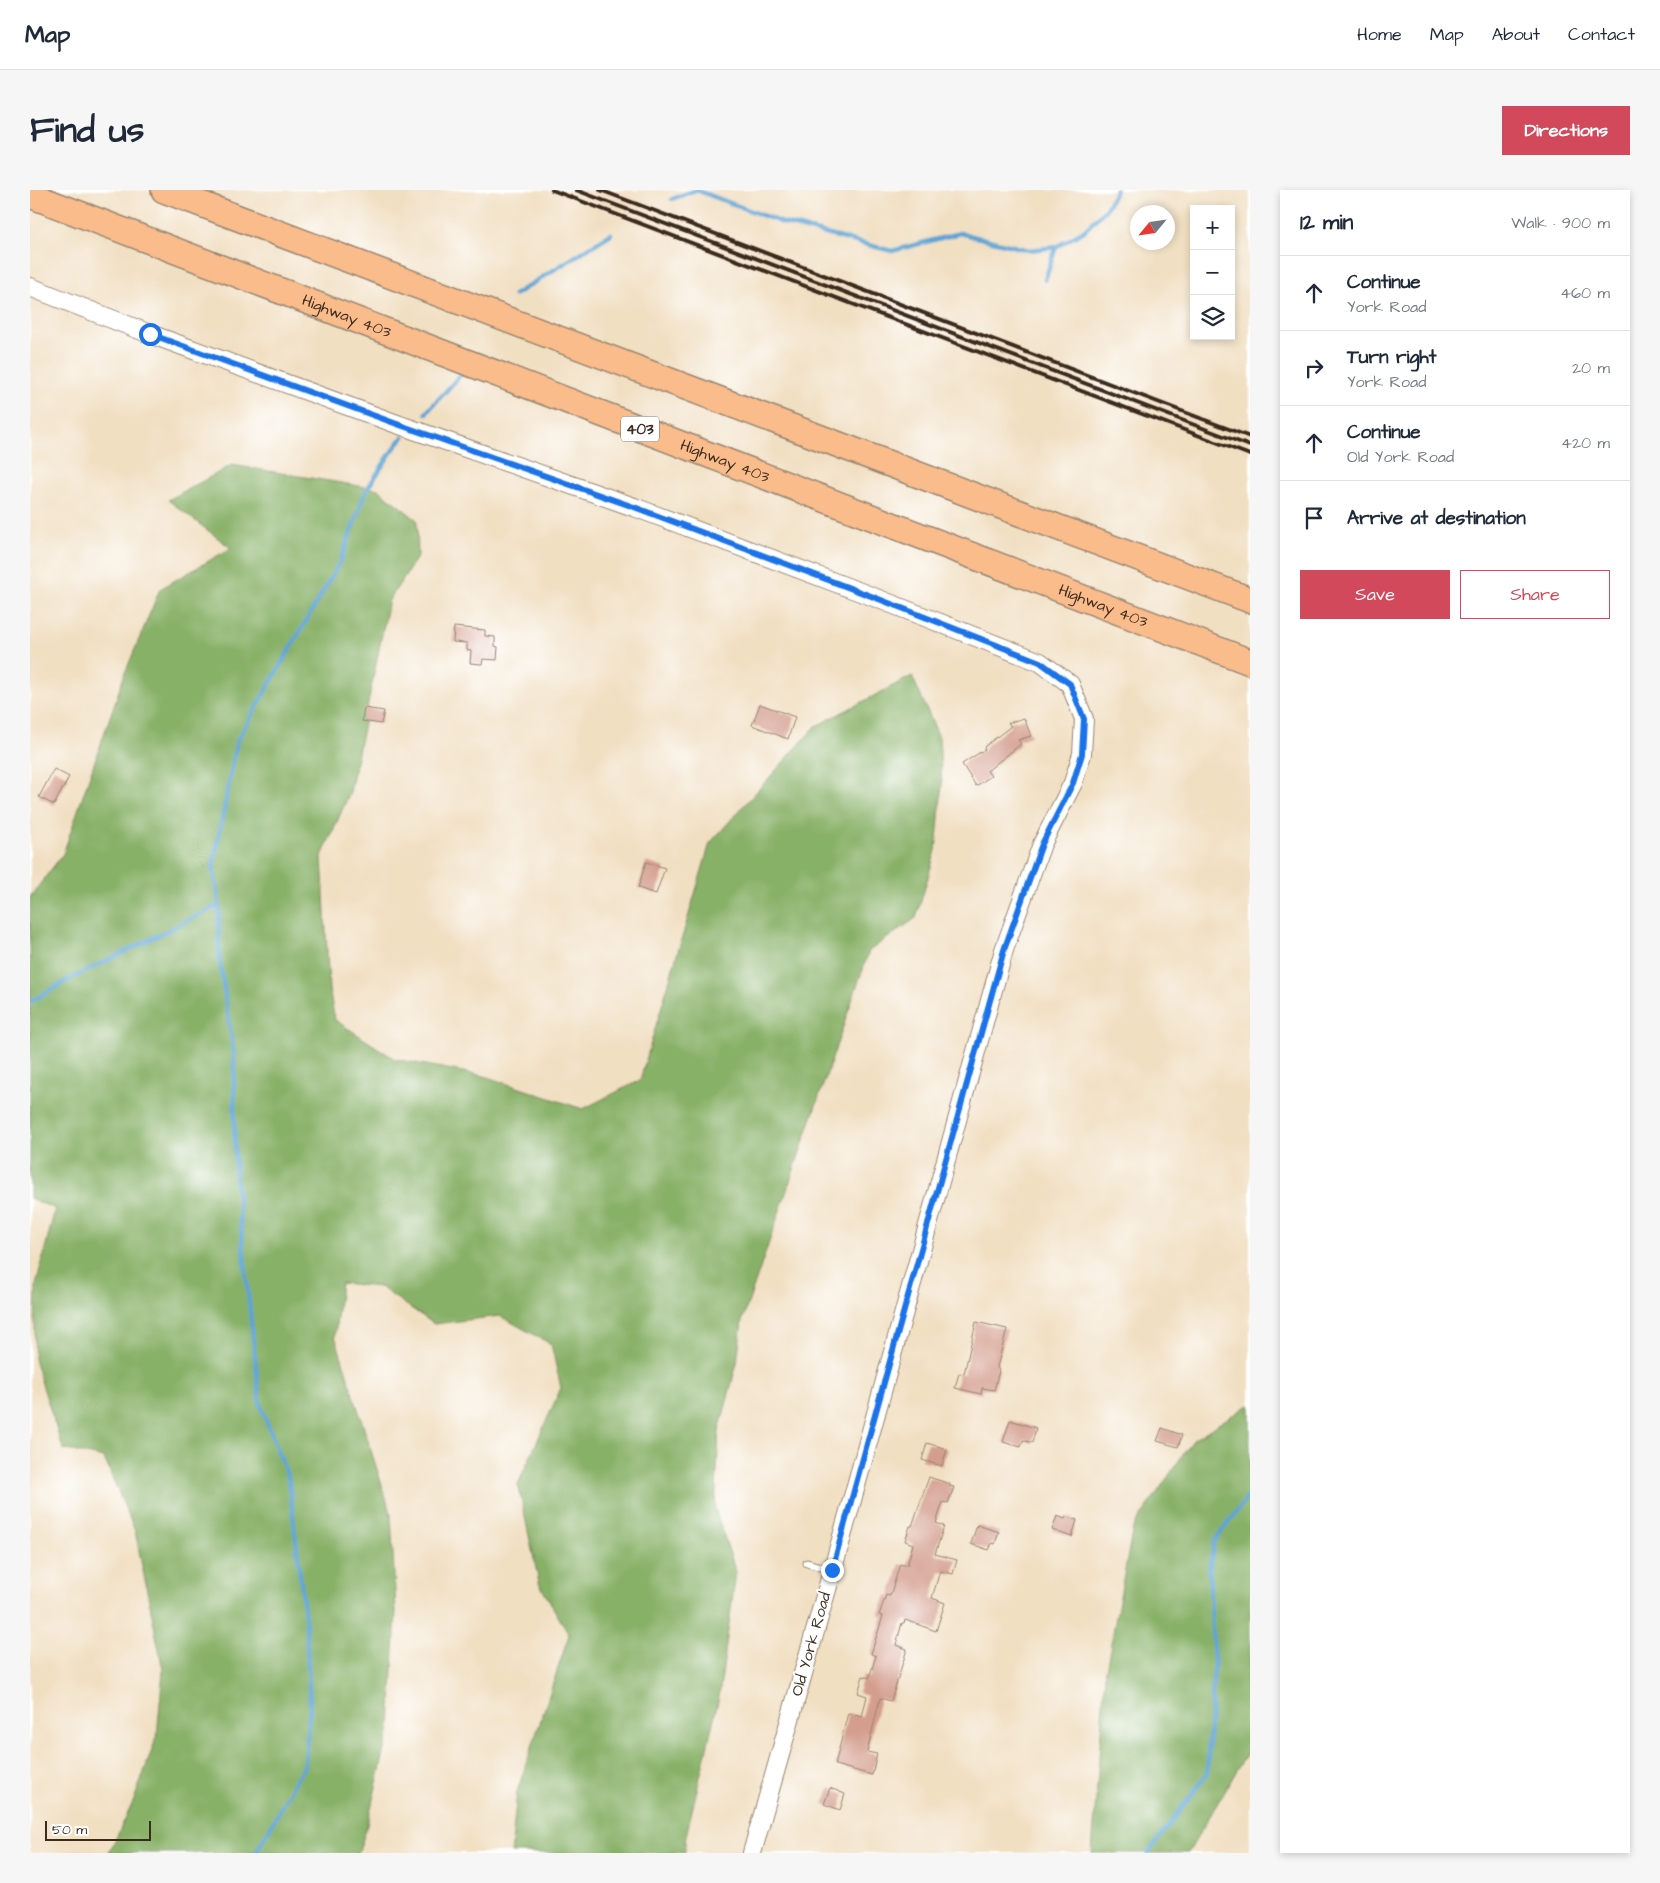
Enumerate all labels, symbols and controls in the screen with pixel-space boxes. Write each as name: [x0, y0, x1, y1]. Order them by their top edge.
text: Map: [25, 18, 70, 52]
text: Home: [1357, 22, 1402, 47]
text: Map: [1430, 22, 1464, 47]
text: About: [1492, 22, 1540, 47]
text: Contact: [1568, 22, 1635, 47]
text: Find us: [30, 106, 144, 155]
button: Directions: [1502, 106, 1630, 155]
north arrow: [1130, 205, 1175, 250]
map controls: [1190, 205, 1235, 340]
button: +: [1190, 205, 1235, 250]
text: 12 min: [1300, 208, 1353, 237]
text: Walk · 900 m: [1511, 212, 1610, 234]
button: −: [1190, 250, 1235, 295]
text: Continue: [1347, 269, 1421, 296]
icon: ahead: [1300, 279, 1328, 307]
text: 460 m: [1560, 282, 1610, 304]
street label: Highway 403: [299, 289, 394, 343]
button: layers: [1190, 295, 1235, 340]
text: York Road: [1347, 296, 1426, 318]
route start: [139, 323, 162, 346]
text: Turn right: [1347, 344, 1436, 371]
icon: right: [1300, 354, 1328, 382]
text: 20 m: [1572, 357, 1610, 379]
text: York Road: [1347, 371, 1426, 393]
road number: 403: [621, 416, 659, 442]
text: Continue: [1347, 419, 1421, 446]
icon: ahead: [1300, 429, 1328, 457]
text: 420 m: [1561, 432, 1610, 454]
street label: Highway 403: [677, 434, 773, 488]
text: Old York Road: [1347, 446, 1454, 468]
icon: arrive: [1300, 504, 1328, 532]
text: Arrive at destination: [1347, 505, 1526, 532]
button: Save: [1300, 570, 1450, 619]
button: Share: [1460, 570, 1610, 619]
street label: Highway 403: [1055, 579, 1151, 633]
route end: [821, 1559, 844, 1582]
street label: Old York Road: [786, 1589, 836, 1699]
scale bar: [45, 1818, 151, 1841]
text: 50 m: [52, 1820, 87, 1840]

